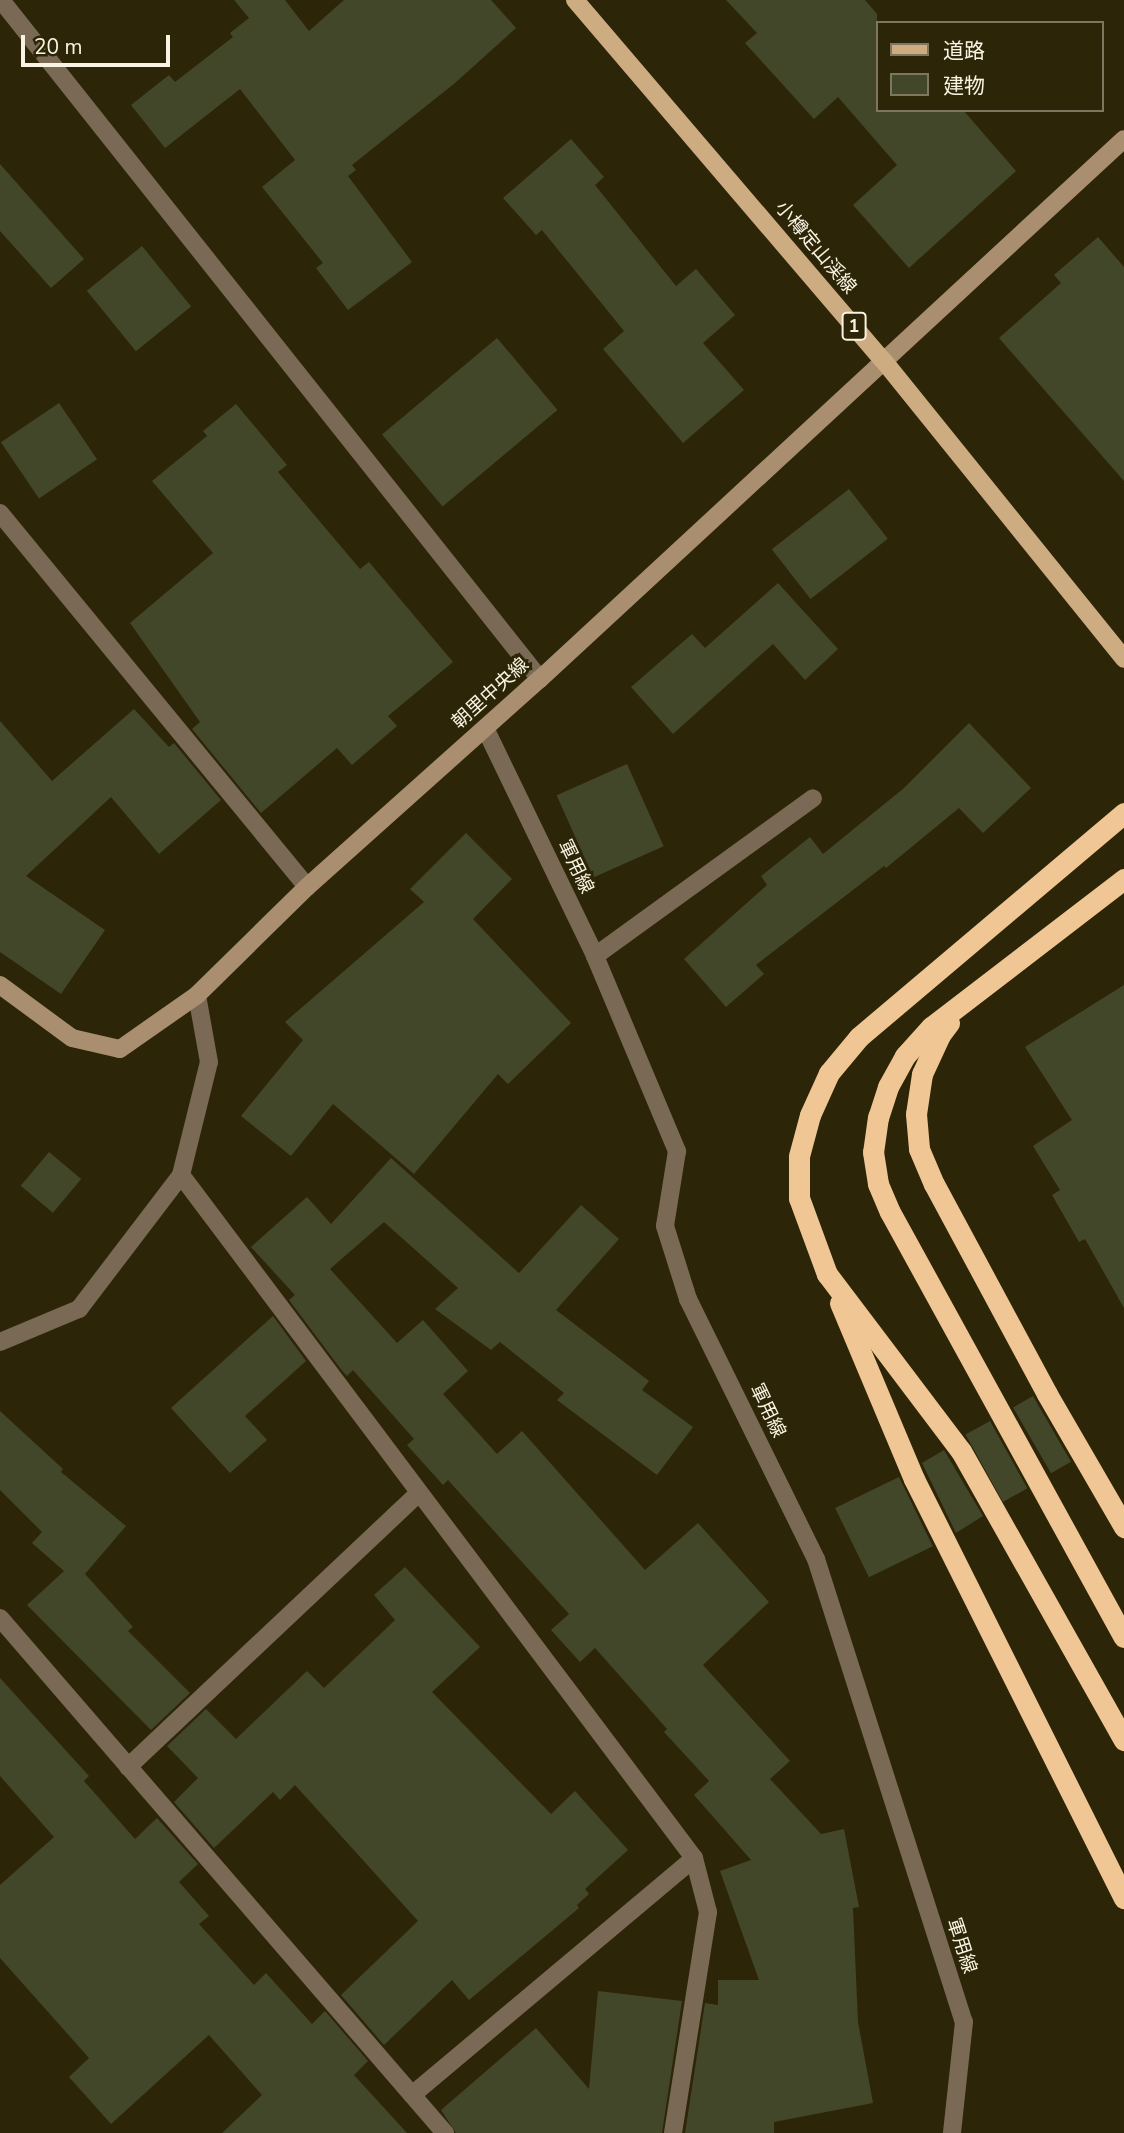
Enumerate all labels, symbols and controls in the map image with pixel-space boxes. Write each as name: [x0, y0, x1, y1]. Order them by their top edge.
scale bar: [24, 21, 173, 65]
legend: [876, 21, 1103, 112]
text: 20 m: [34, 33, 83, 61]
text: 道路: [943, 37, 985, 65]
text: 建物: [943, 72, 985, 100]
street label: 小樽定山渓線: [770, 197, 860, 299]
road number: 1: [840, 312, 868, 340]
street label: 朝里中央線: [448, 654, 534, 734]
street label: 軍用線: [552, 836, 598, 898]
street label: 軍用線: [744, 1380, 790, 1442]
street label: 軍用線: [941, 1915, 981, 1977]

